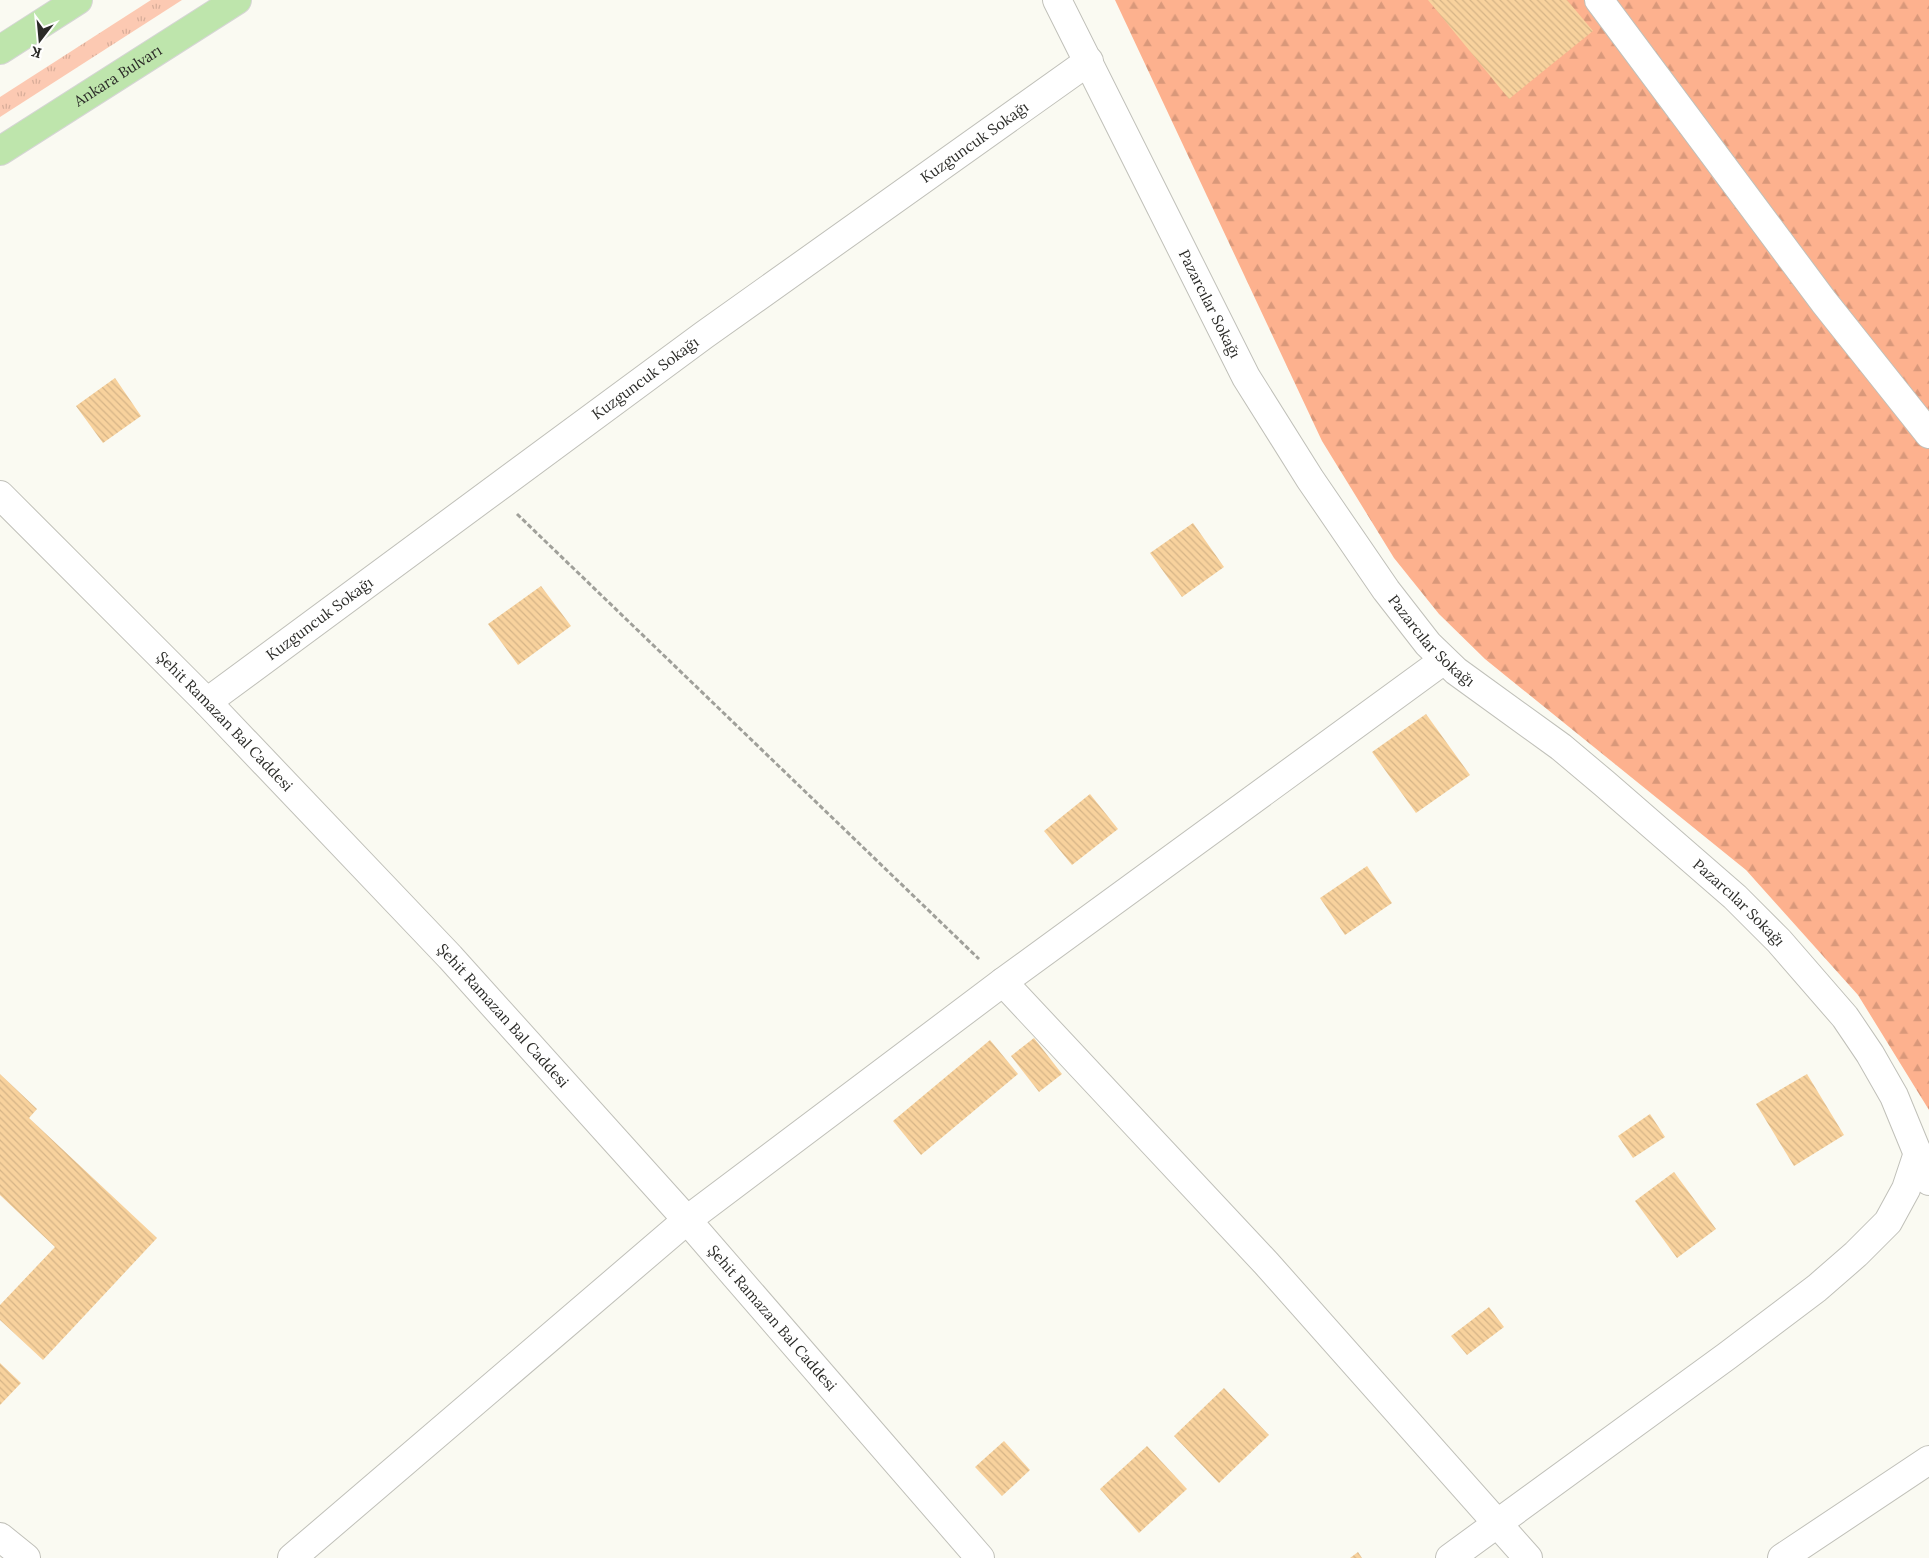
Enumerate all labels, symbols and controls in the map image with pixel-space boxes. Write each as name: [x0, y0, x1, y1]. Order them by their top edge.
north arrow: [15, 15, 65, 65]
street label: Ankara Bulvarı: [69, 40, 165, 111]
text: K: [29, 42, 44, 63]
street label: Kuzguncuk Sokağı: [917, 97, 1032, 187]
street label: Pazarcılar Sokağı: [1175, 246, 1245, 361]
street label: Kuzguncuk Sokağı: [588, 332, 702, 424]
street label: Kuzguncuk Sokağı: [262, 573, 376, 664]
street label: Pazarcılar Sokağı: [1384, 591, 1479, 690]
street label: Şehit Ramazan Bal Caddesi: [153, 647, 297, 795]
street label: Pazarcılar Sokağı: [1689, 855, 1789, 950]
street label: Şehit Ramazan Bal Caddesi: [433, 939, 573, 1091]
street label: Şehit Ramazan Bal Caddesi: [704, 1241, 841, 1395]

